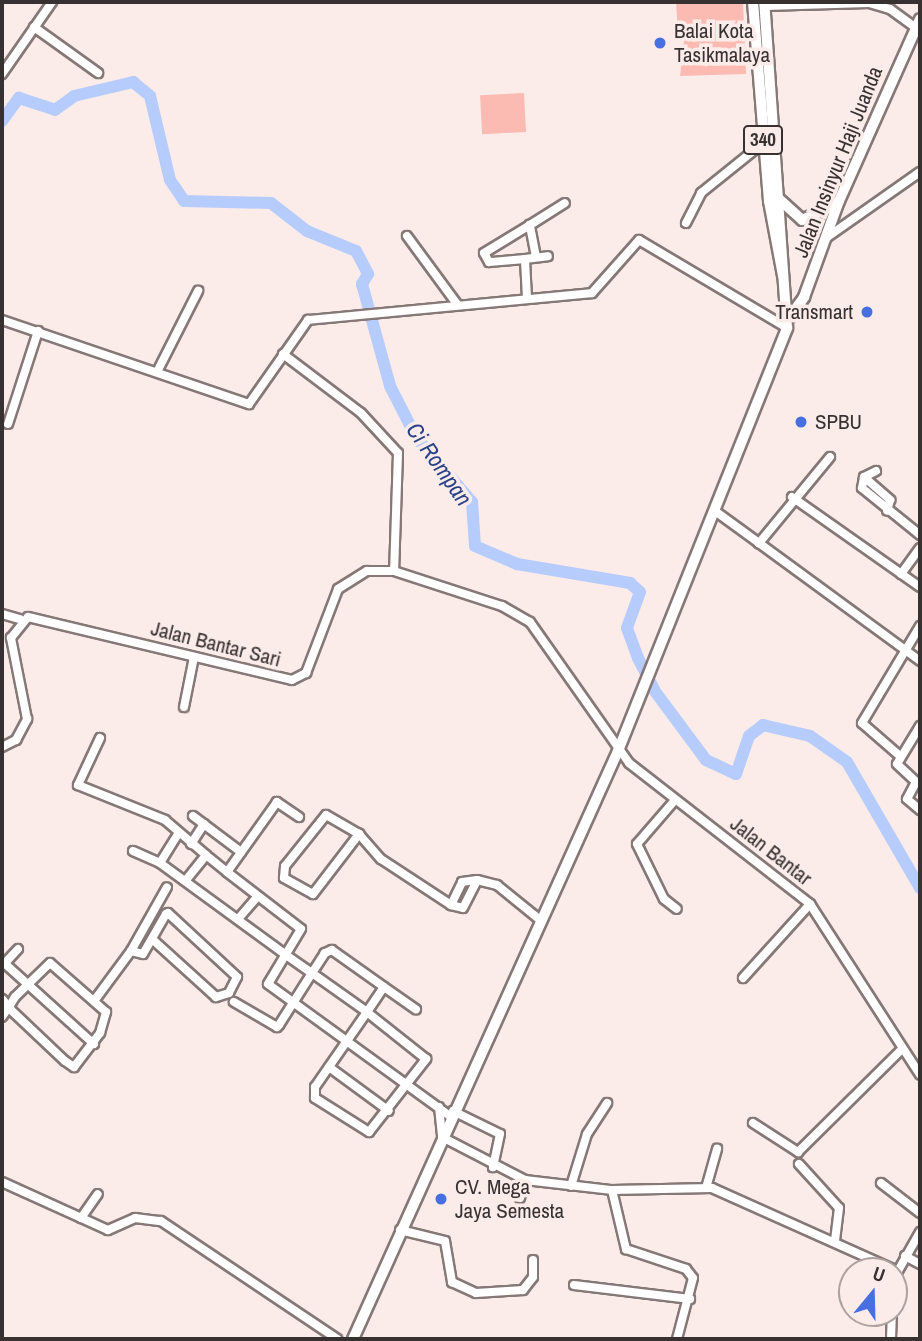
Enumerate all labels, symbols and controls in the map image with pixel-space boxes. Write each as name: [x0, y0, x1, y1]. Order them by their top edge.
place label: Balai Kota Tasikmalaya: [674, 18, 770, 68]
marker: Balai Kota Tasikmalaya: [652, 35, 668, 51]
street label: Jalan Insinyur Haji Juanda: [788, 63, 888, 261]
road number: 340: [742, 124, 784, 156]
place label: Transmart: [775, 299, 853, 325]
marker: Transmart: [859, 304, 875, 320]
place label: SPBU: [815, 409, 862, 435]
marker: SPBU: [793, 414, 809, 430]
water label: Ci Rompan: [400, 417, 478, 511]
street label: Jalan Bantar Sari: [148, 616, 284, 672]
street label: Jalan Bantar: [725, 811, 817, 891]
place label: CV. Mega Jaya Semesta: [455, 1174, 564, 1224]
marker: CV. Mega Jaya Semesta: [433, 1191, 449, 1207]
north arrow: [838, 1257, 908, 1327]
text: U: [870, 1260, 889, 1288]

